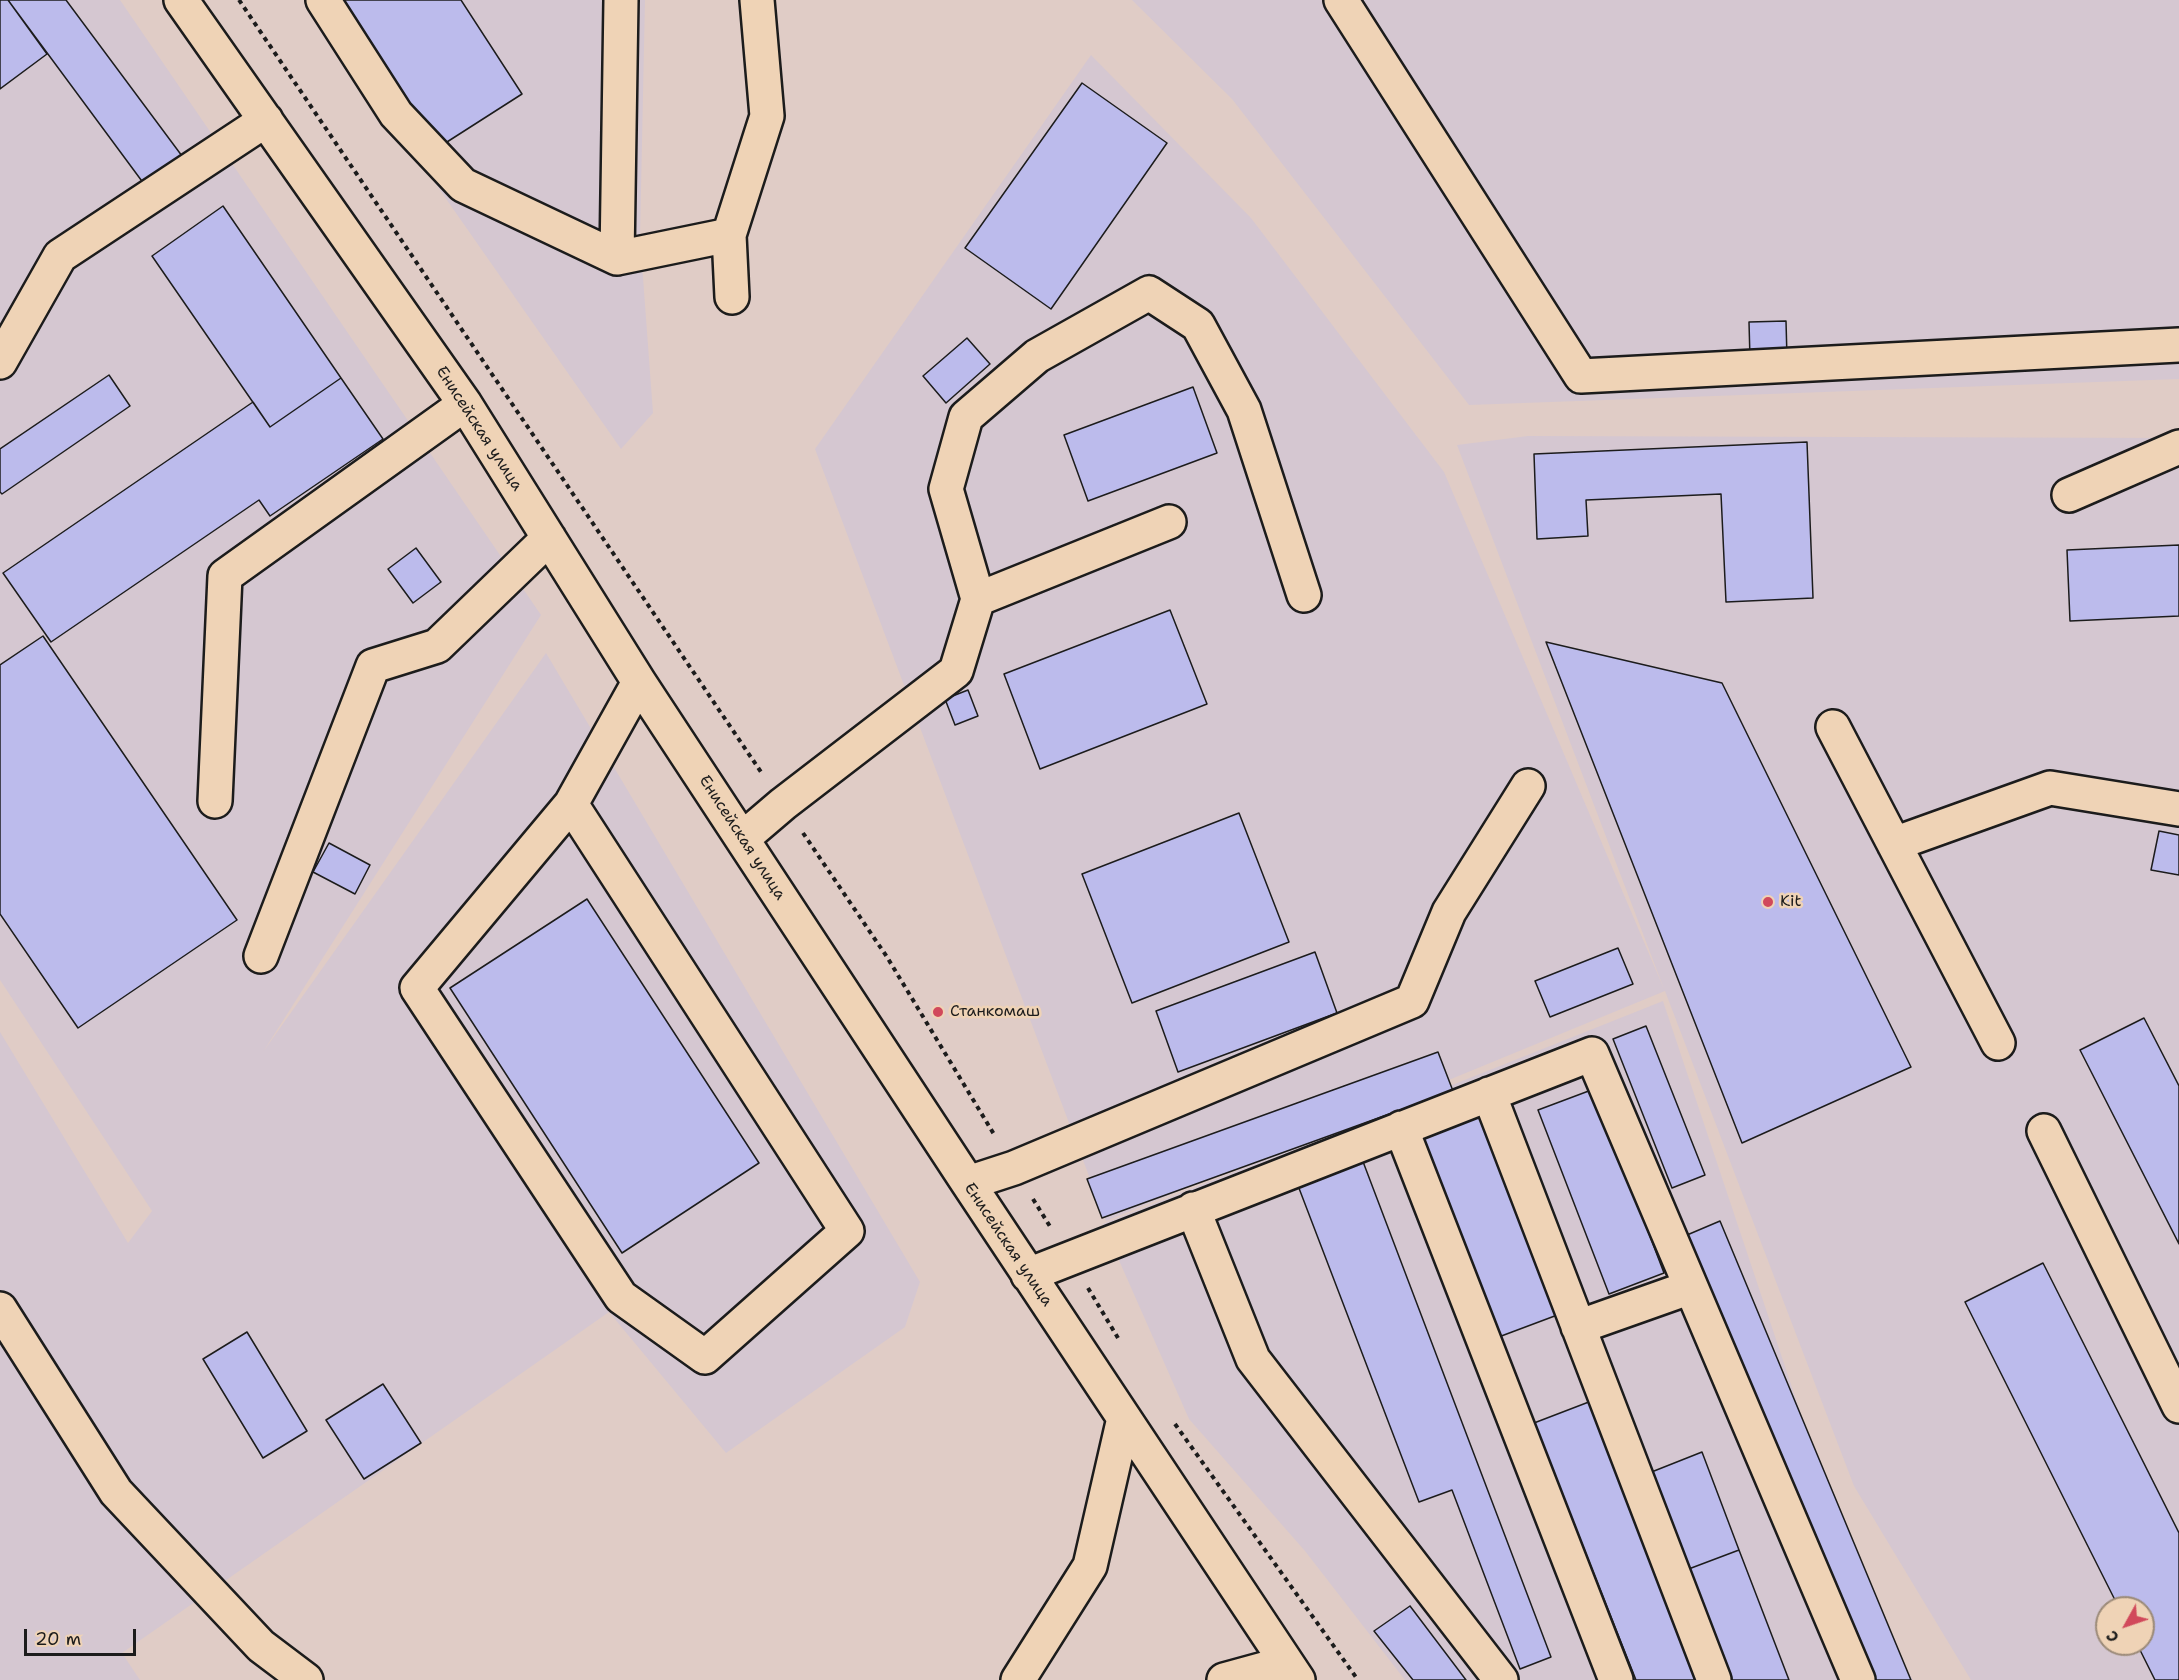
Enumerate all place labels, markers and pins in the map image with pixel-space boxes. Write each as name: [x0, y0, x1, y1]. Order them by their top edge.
place label: Kit: [1780, 892, 1802, 912]
marker: Kit: [1761, 895, 1775, 909]
place label: Станкомаш: [950, 1002, 1040, 1022]
marker: Станкомаш: [931, 1005, 945, 1019]

